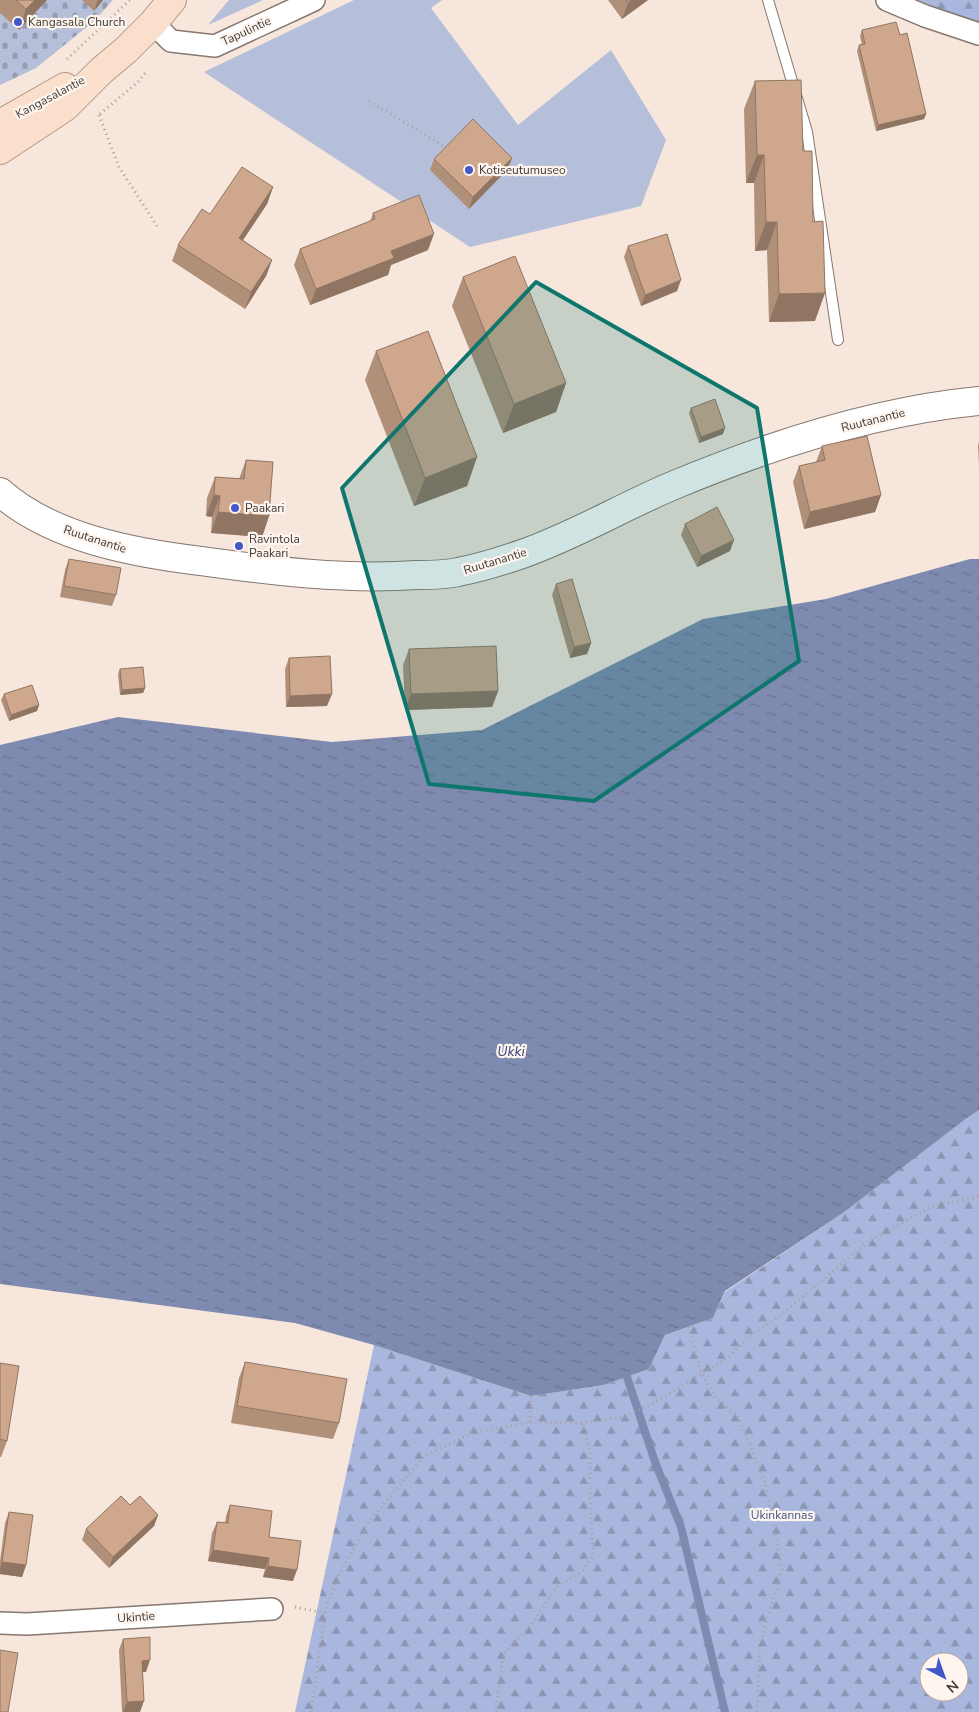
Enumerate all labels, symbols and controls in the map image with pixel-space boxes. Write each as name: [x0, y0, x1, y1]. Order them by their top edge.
street label: Tapulintie: [219, 13, 273, 49]
place label: Kangasala Church: [28, 14, 125, 30]
marker: Kangasala Church: [12, 16, 24, 28]
street label: Kangasalantie: [13, 72, 87, 122]
place label: Kotiseutumuseo: [479, 162, 566, 178]
marker: Kotiseutumuseo: [463, 164, 475, 176]
street label: Ruutanantie: [839, 404, 907, 436]
place label: Paakari: [245, 500, 284, 516]
marker: Paakari: [229, 502, 241, 514]
street label: Ruutanantie: [61, 521, 129, 557]
place label: Ravintola Paakari: [249, 531, 300, 561]
marker: Ravintola Paakari: [233, 540, 245, 552]
street label: Ruutanantie: [461, 544, 529, 578]
water label: Ukki: [497, 1042, 525, 1061]
park label: Ukinkannas: [751, 1507, 813, 1523]
street label: Ukintie: [117, 1608, 155, 1626]
north arrow: [919, 1652, 969, 1702]
text: N: [942, 1676, 962, 1697]

